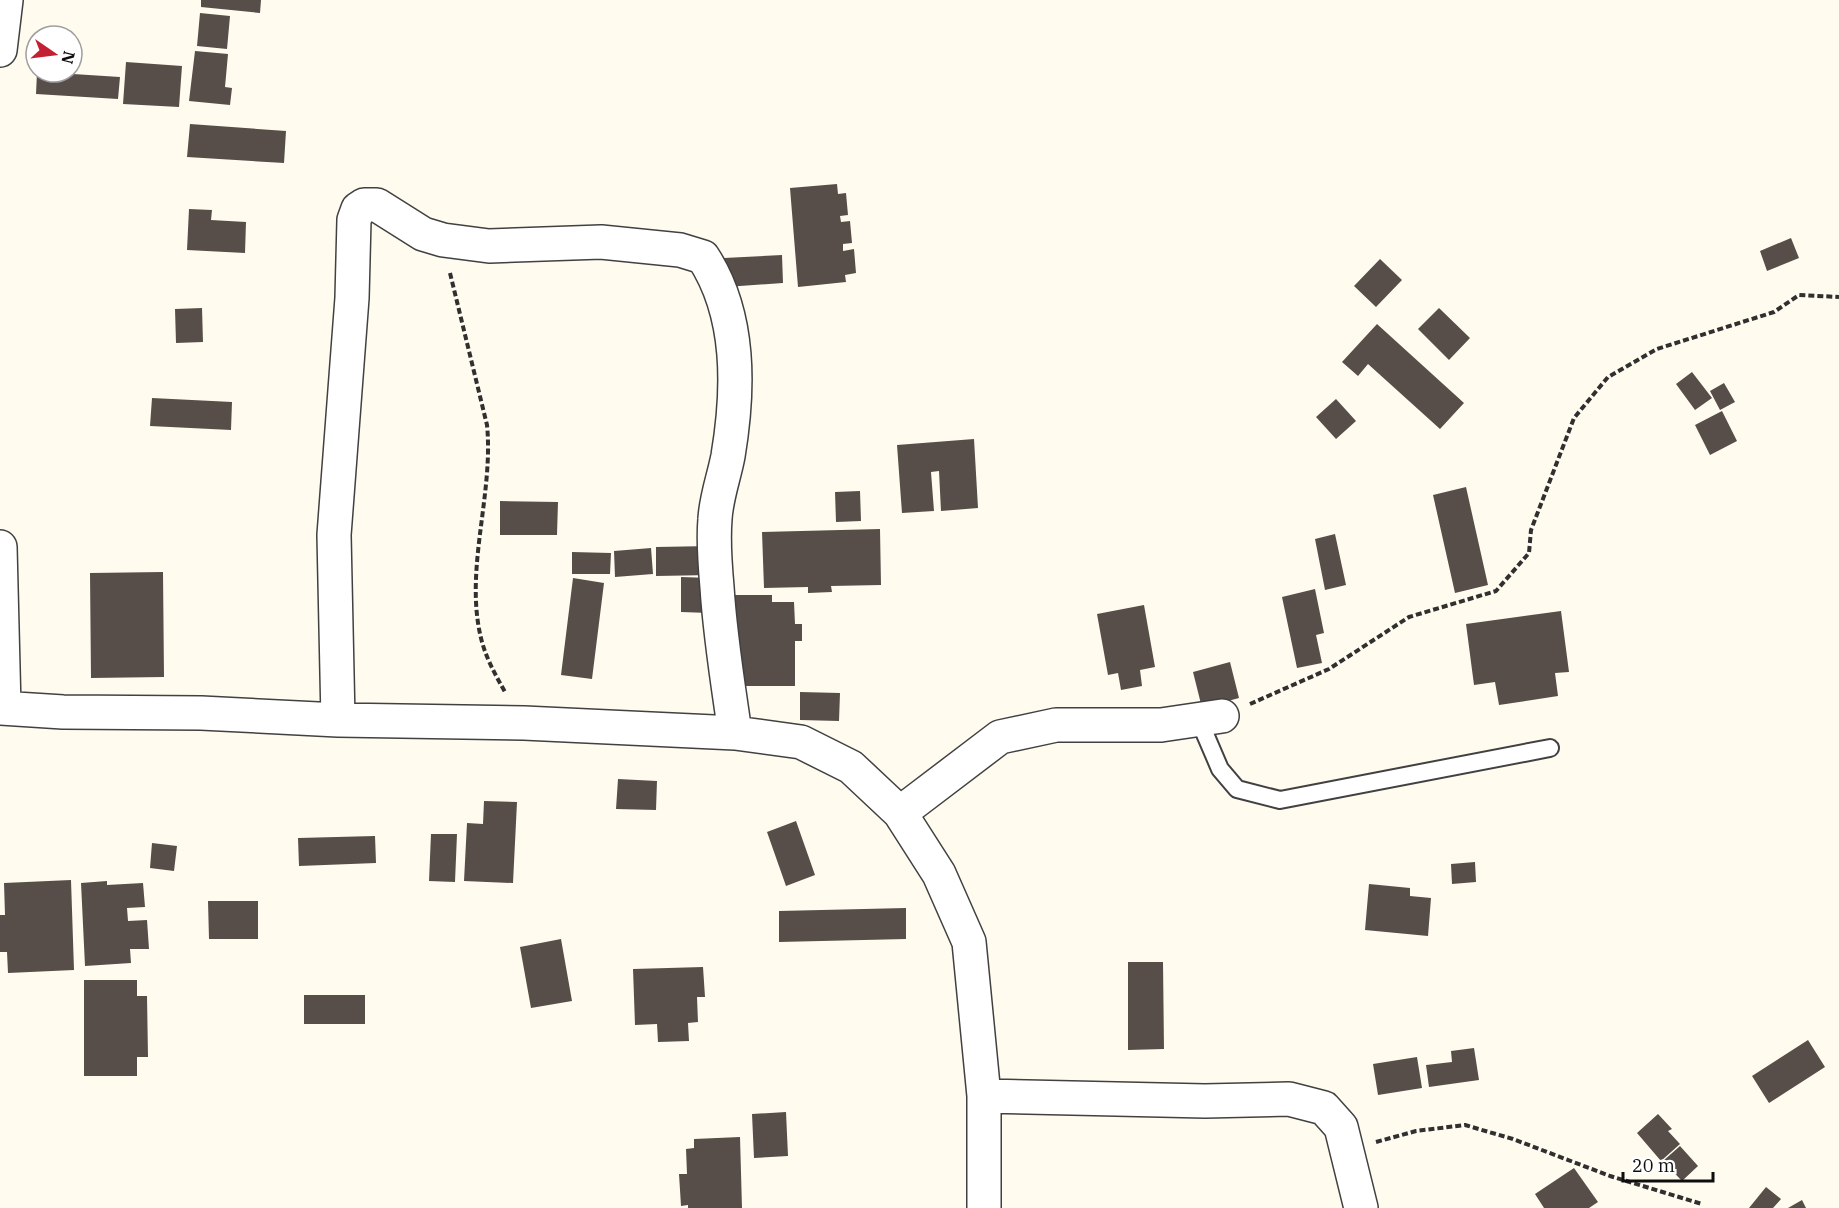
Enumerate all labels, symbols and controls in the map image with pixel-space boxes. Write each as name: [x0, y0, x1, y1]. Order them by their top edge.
north arrow: [24, 24, 84, 84]
text: N: [57, 49, 80, 66]
scale bar: [1623, 1145, 1713, 1183]
text: 20 m: [1632, 1154, 1675, 1177]

